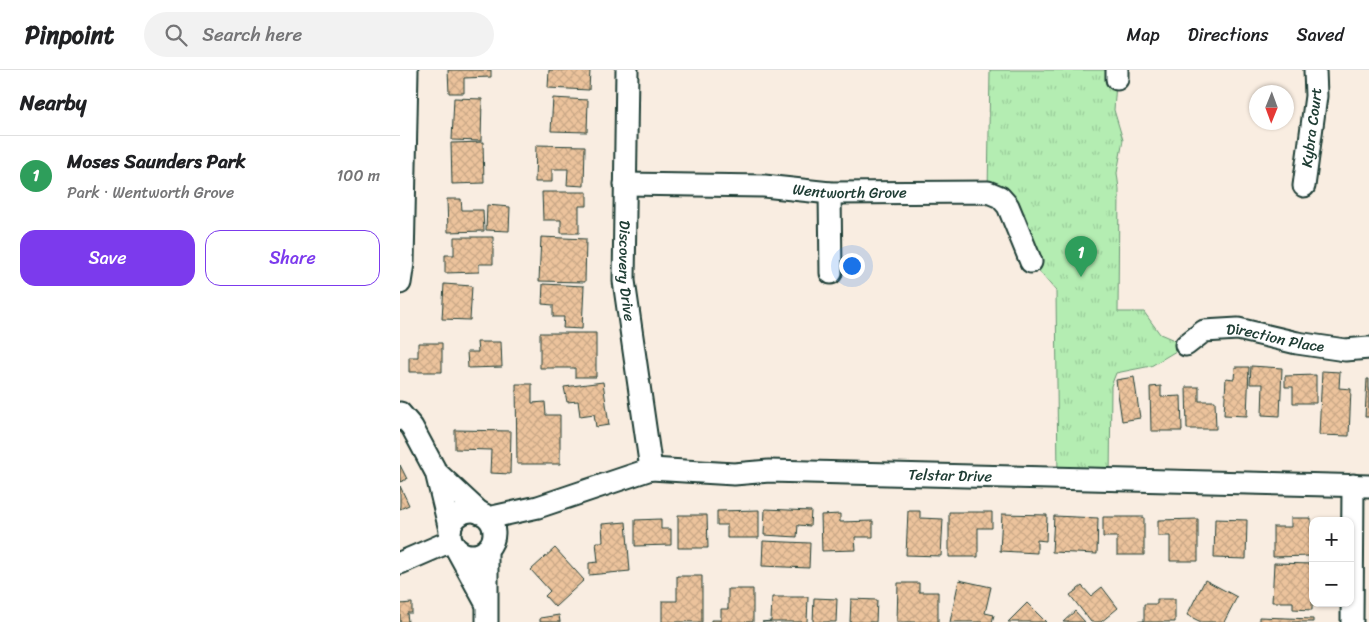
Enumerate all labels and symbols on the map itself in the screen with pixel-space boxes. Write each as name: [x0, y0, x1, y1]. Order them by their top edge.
north arrow: [1249, 85, 1294, 130]
street label: Kybra Court: [1294, 87, 1329, 169]
street label: Wentworth Grove: [791, 176, 907, 206]
street label: Discovery Drive: [611, 220, 643, 323]
pin: 1: [1065, 236, 1097, 277]
your location: [839, 253, 865, 279]
street label: Direction Place: [1225, 316, 1326, 360]
street label: Telstar Drive: [908, 461, 993, 490]

